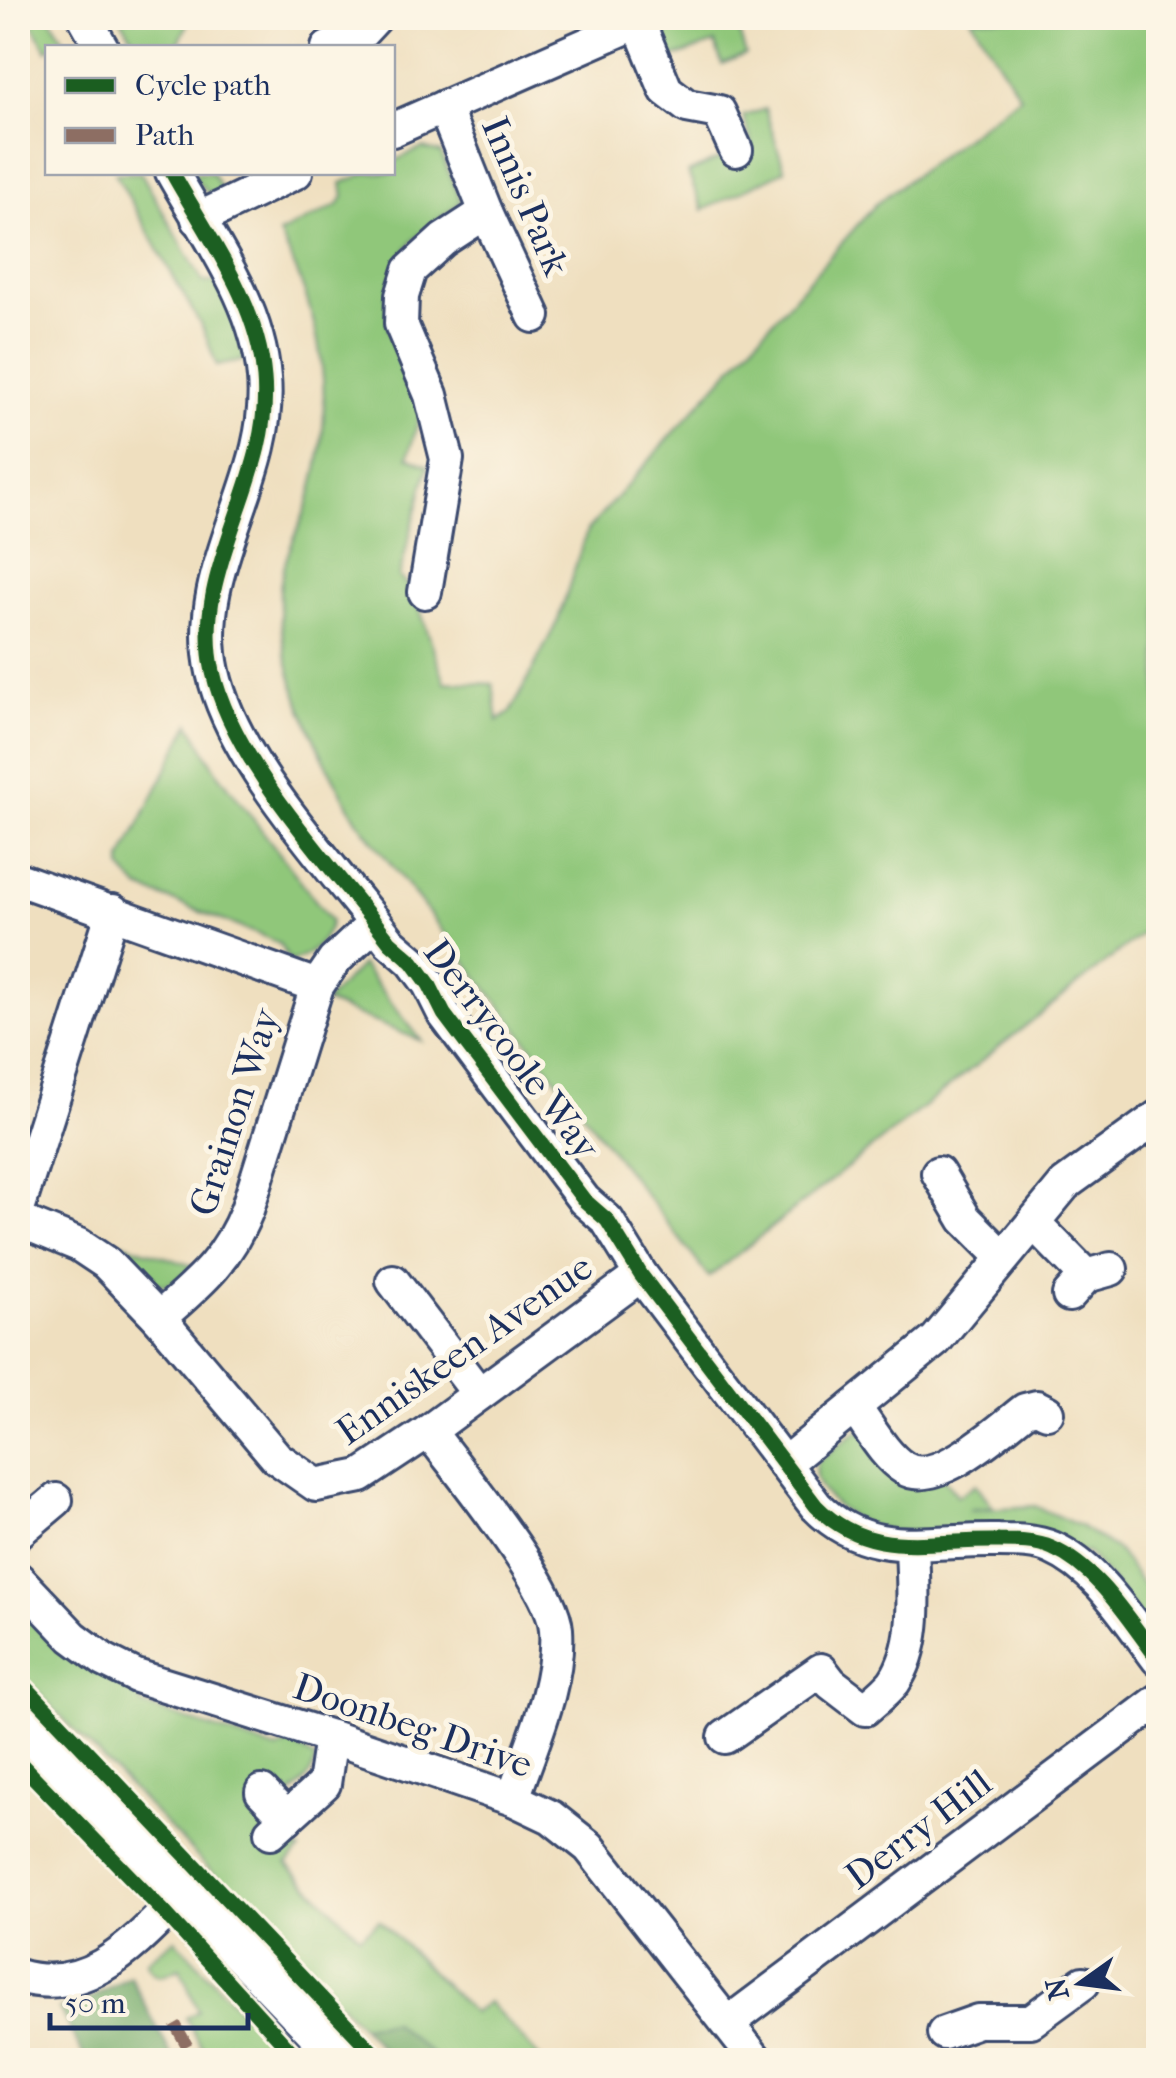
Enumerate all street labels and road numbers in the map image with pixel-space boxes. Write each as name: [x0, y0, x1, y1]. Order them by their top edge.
street label: Innis Park: [472, 110, 579, 283]
street label: Derrycoole Way: [414, 930, 610, 1170]
street label: Grainon Way: [180, 1001, 290, 1221]
street label: Enniskeen Avenue: [328, 1244, 601, 1454]
street label: Doonbeg Drive: [288, 1664, 538, 1787]
street label: Derry Hill: [837, 1760, 1000, 1899]

